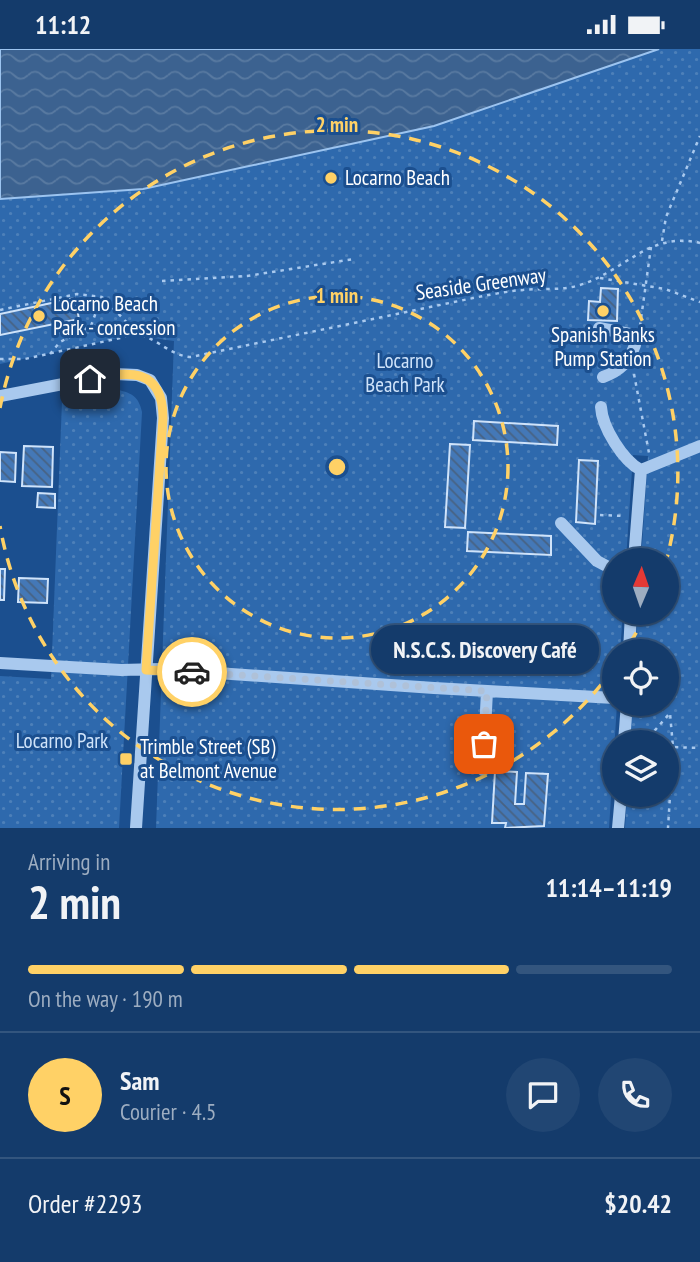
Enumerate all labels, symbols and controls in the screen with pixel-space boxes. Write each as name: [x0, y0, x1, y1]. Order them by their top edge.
text: 11:12: [35, 8, 91, 41]
text: 2 min: [316, 111, 358, 138]
place label: Locarno Beach: [345, 164, 450, 191]
marker: Locarno Beach: [323, 170, 339, 186]
street label: Seaside Greenway: [414, 261, 548, 306]
text: 1 min: [316, 282, 358, 309]
place label: Locarno Beach Park - concession: [53, 290, 175, 341]
marker: Spanish Banks Pump Station: [595, 303, 611, 319]
marker: Locarno Beach Park - concession: [31, 308, 47, 324]
place label: Spanish Banks Pump Station: [551, 321, 655, 372]
park label: Locarno Beach Park: [365, 347, 445, 398]
pin: [60, 349, 120, 409]
icon: home: [71, 360, 109, 398]
centre of rings: [325, 455, 349, 479]
north arrow: [602, 548, 679, 625]
map controls: [602, 548, 679, 807]
callout: N.S.C.S. Discovery Café: [370, 625, 598, 674]
text: N.S.C.S. Discovery Café: [393, 635, 577, 664]
courier: [157, 637, 227, 707]
button: locate: [602, 639, 679, 716]
icon: car: [173, 653, 211, 691]
pin: [454, 714, 514, 774]
icon: bag: [465, 725, 503, 763]
park label: Locarno Park: [16, 727, 108, 754]
button: layers: [602, 730, 679, 807]
place label: Trimble Street (SB) at Belmont Avenue: [140, 733, 277, 784]
marker: Trimble Street (SB) at Belmont Avenue: [118, 751, 134, 767]
text: Arriving in: [28, 847, 110, 876]
text: 11:14–11:19: [545, 871, 672, 904]
text: 2 min: [28, 872, 121, 932]
text: On the way · 190 m: [28, 984, 183, 1013]
button: chat: [506, 1058, 580, 1132]
button: phone: [598, 1058, 672, 1132]
text: Sam: [120, 1064, 159, 1097]
text: S: [59, 1079, 71, 1112]
text: Courier · 4.5: [120, 1097, 216, 1126]
text: Order #2293: [28, 1187, 143, 1220]
text: $20.42: [604, 1187, 672, 1220]

